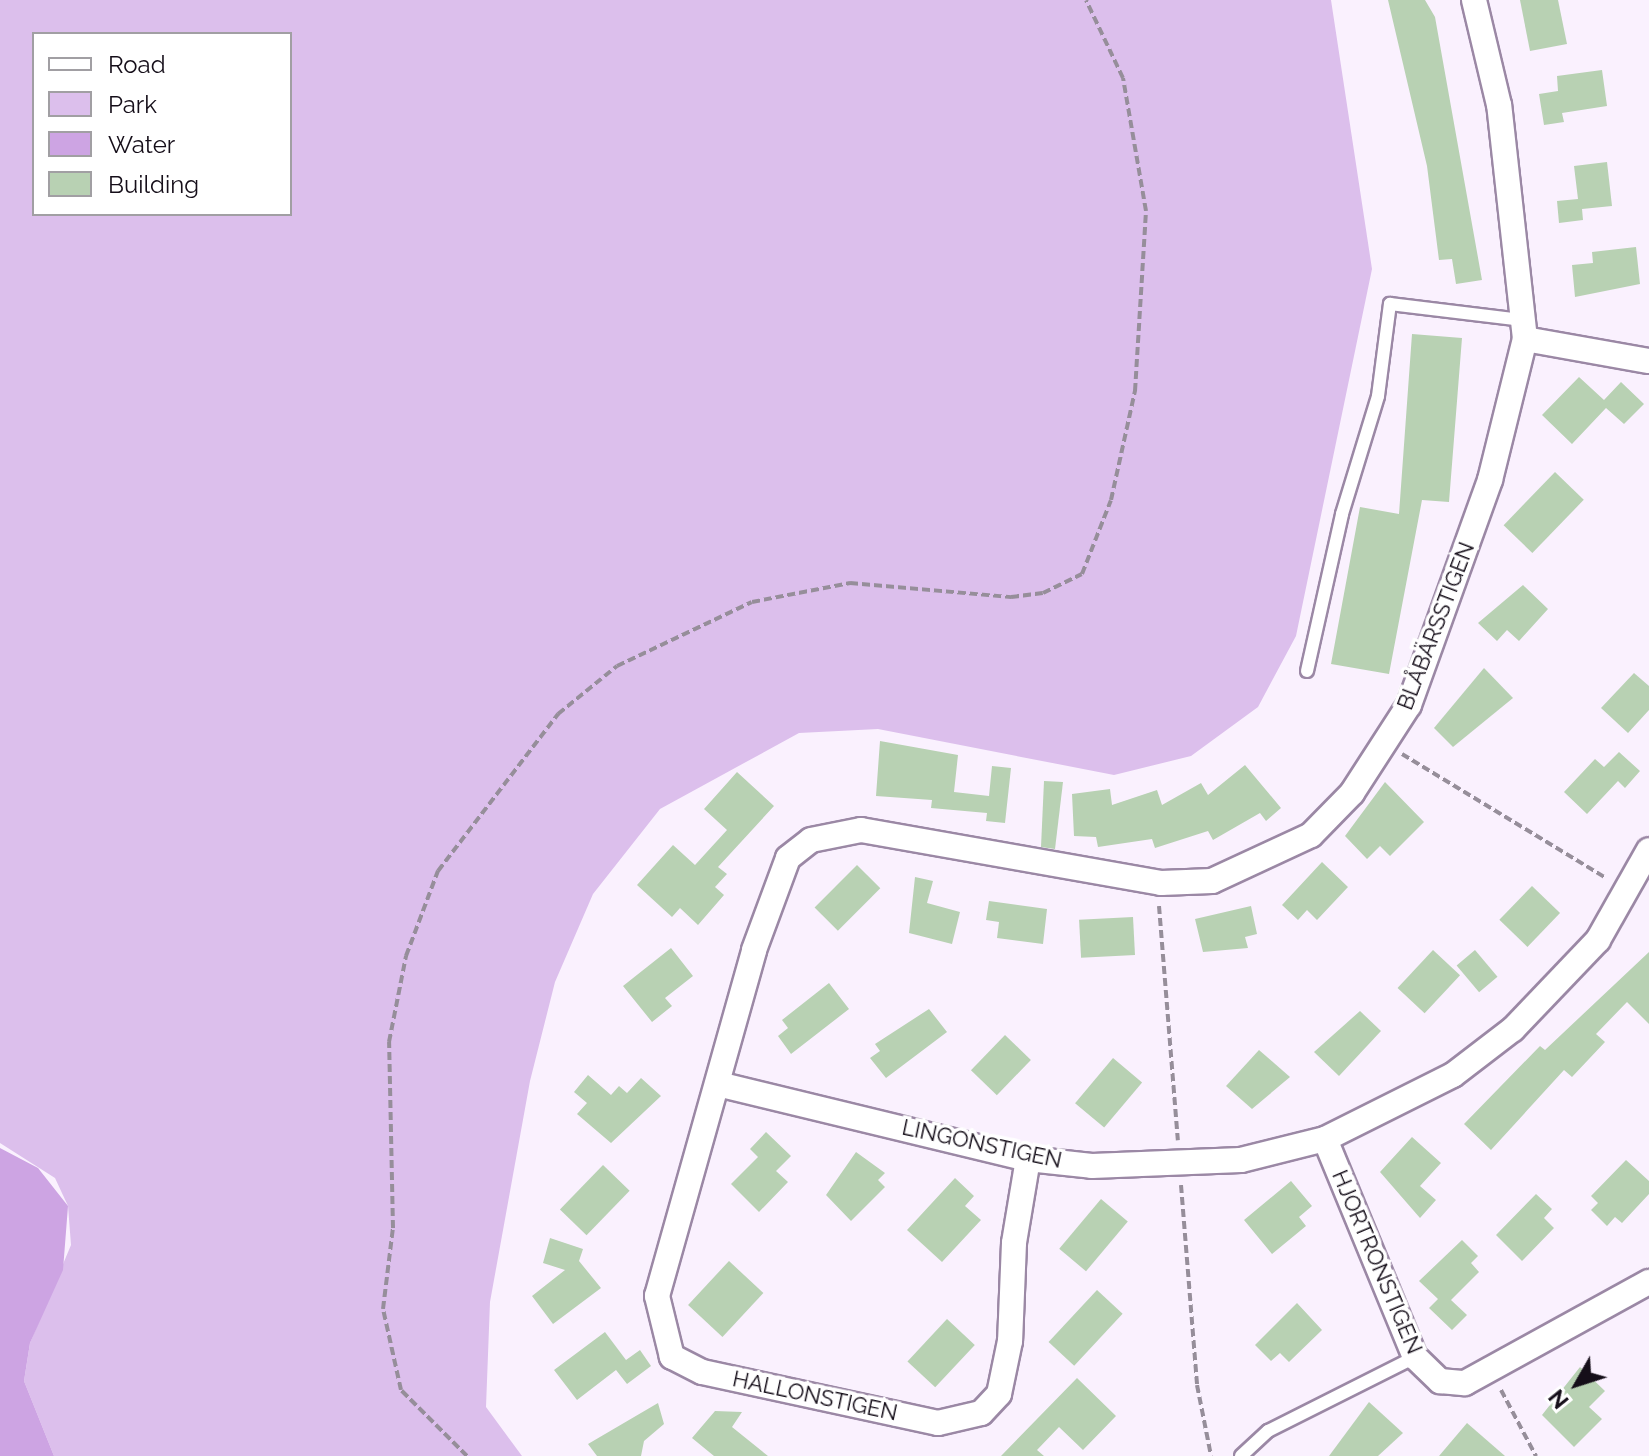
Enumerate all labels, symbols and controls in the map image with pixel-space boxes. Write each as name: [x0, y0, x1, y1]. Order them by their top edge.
legend: [32, 32, 292, 216]
text: Road: [108, 50, 166, 79]
text: Park: [108, 90, 157, 119]
text: Water: [108, 130, 175, 159]
text: Building: [108, 170, 199, 199]
street label: BLÅBÄRSSTIGEN: [1392, 538, 1480, 714]
street label: LINGONSTIGEN: [900, 1114, 1064, 1174]
street label: HJORTRONSTIGEN: [1326, 1166, 1428, 1358]
north arrow: [1537, 1344, 1617, 1424]
street label: HALLONSTIGEN: [730, 1366, 900, 1426]
text: N: [1543, 1384, 1574, 1414]

